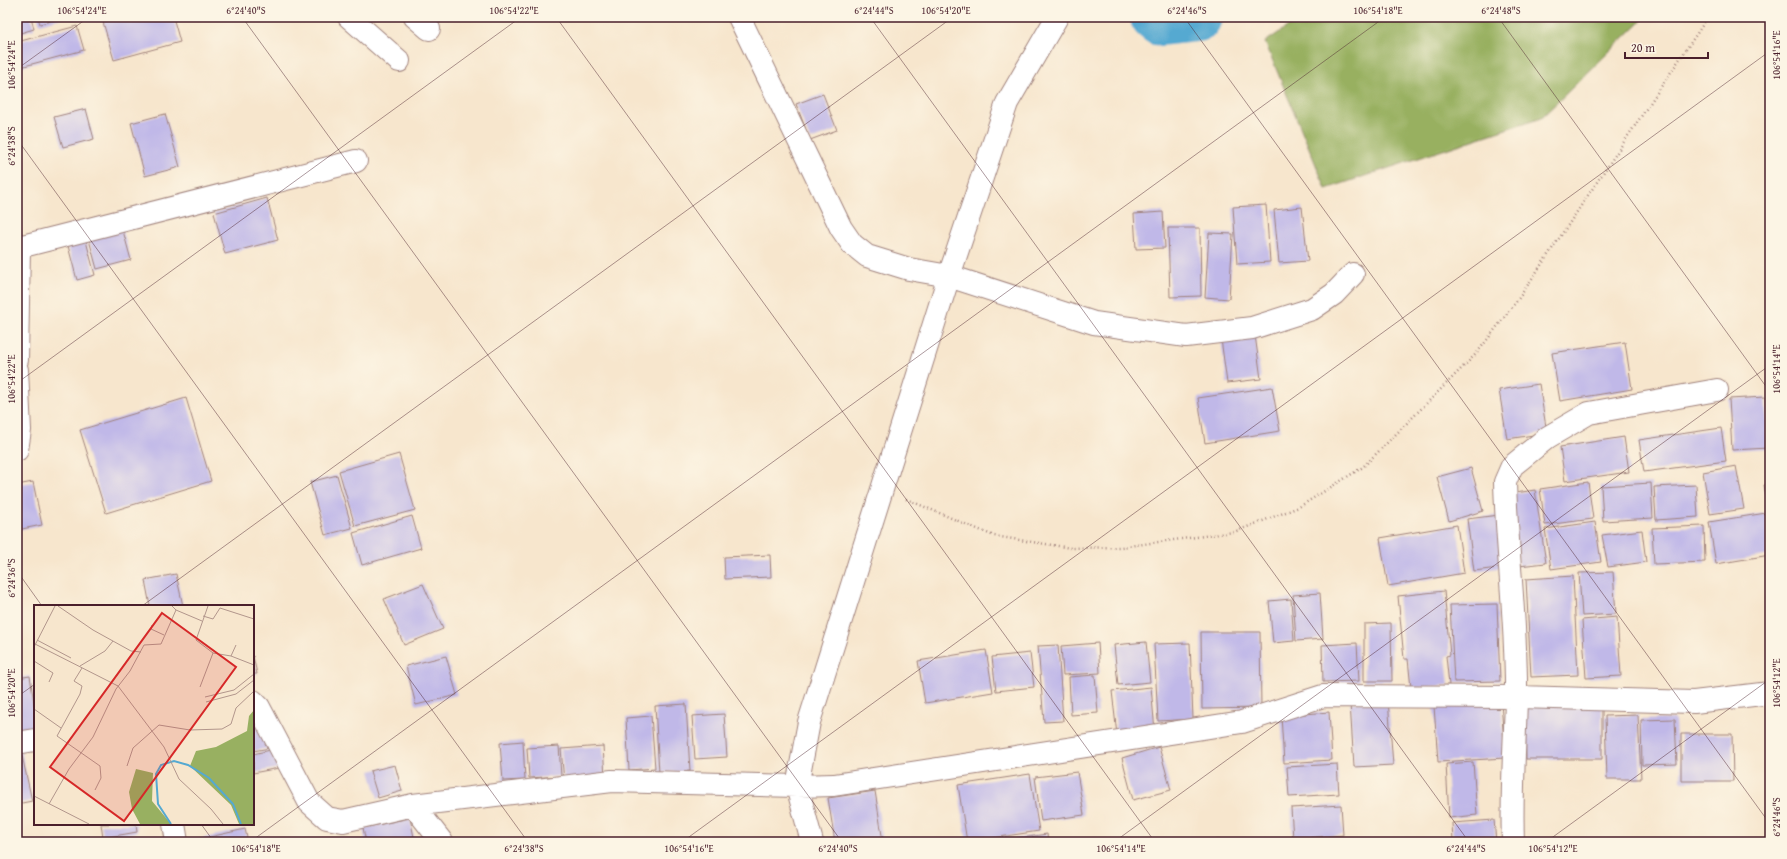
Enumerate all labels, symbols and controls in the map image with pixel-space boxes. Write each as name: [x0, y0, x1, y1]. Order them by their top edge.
text: 106°54'24"E: [57, 3, 107, 18]
text: 6°24'40"S: [226, 3, 266, 18]
text: 106°54'22"E: [489, 3, 539, 18]
text: 6°24'44"S: [854, 3, 894, 18]
text: 106°54'20"E: [921, 3, 971, 18]
text: 6°24'46"S: [1167, 3, 1207, 18]
text: 106°54'18"E: [1353, 3, 1403, 18]
text: 6°24'48"S: [1481, 3, 1521, 18]
text: 106°54'16"E: [1769, 30, 1784, 80]
scale bar: [1625, 34, 1708, 60]
text: 20 m: [1631, 39, 1655, 56]
text: 106°54'24"E: [4, 40, 19, 90]
text: 6°24'38"S: [4, 126, 19, 166]
text: 106°54'14"E: [1769, 344, 1784, 394]
text: 106°54'22"E: [4, 354, 19, 404]
text: 6°24'36"S: [4, 558, 19, 598]
inset map: [34, 605, 254, 825]
text: 106°54'12"E: [1769, 658, 1784, 708]
text: 106°54'20"E: [4, 668, 19, 718]
text: 6°24'46"S: [1769, 797, 1784, 837]
text: 106°54'18"E: [231, 841, 281, 856]
text: 6°24'38"S: [504, 841, 544, 856]
text: 106°54'16"E: [664, 841, 714, 856]
text: 6°24'40"S: [818, 841, 858, 856]
text: 106°54'14"E: [1096, 841, 1146, 856]
text: 6°24'44"S: [1446, 841, 1486, 856]
text: 106°54'12"E: [1528, 841, 1578, 856]

